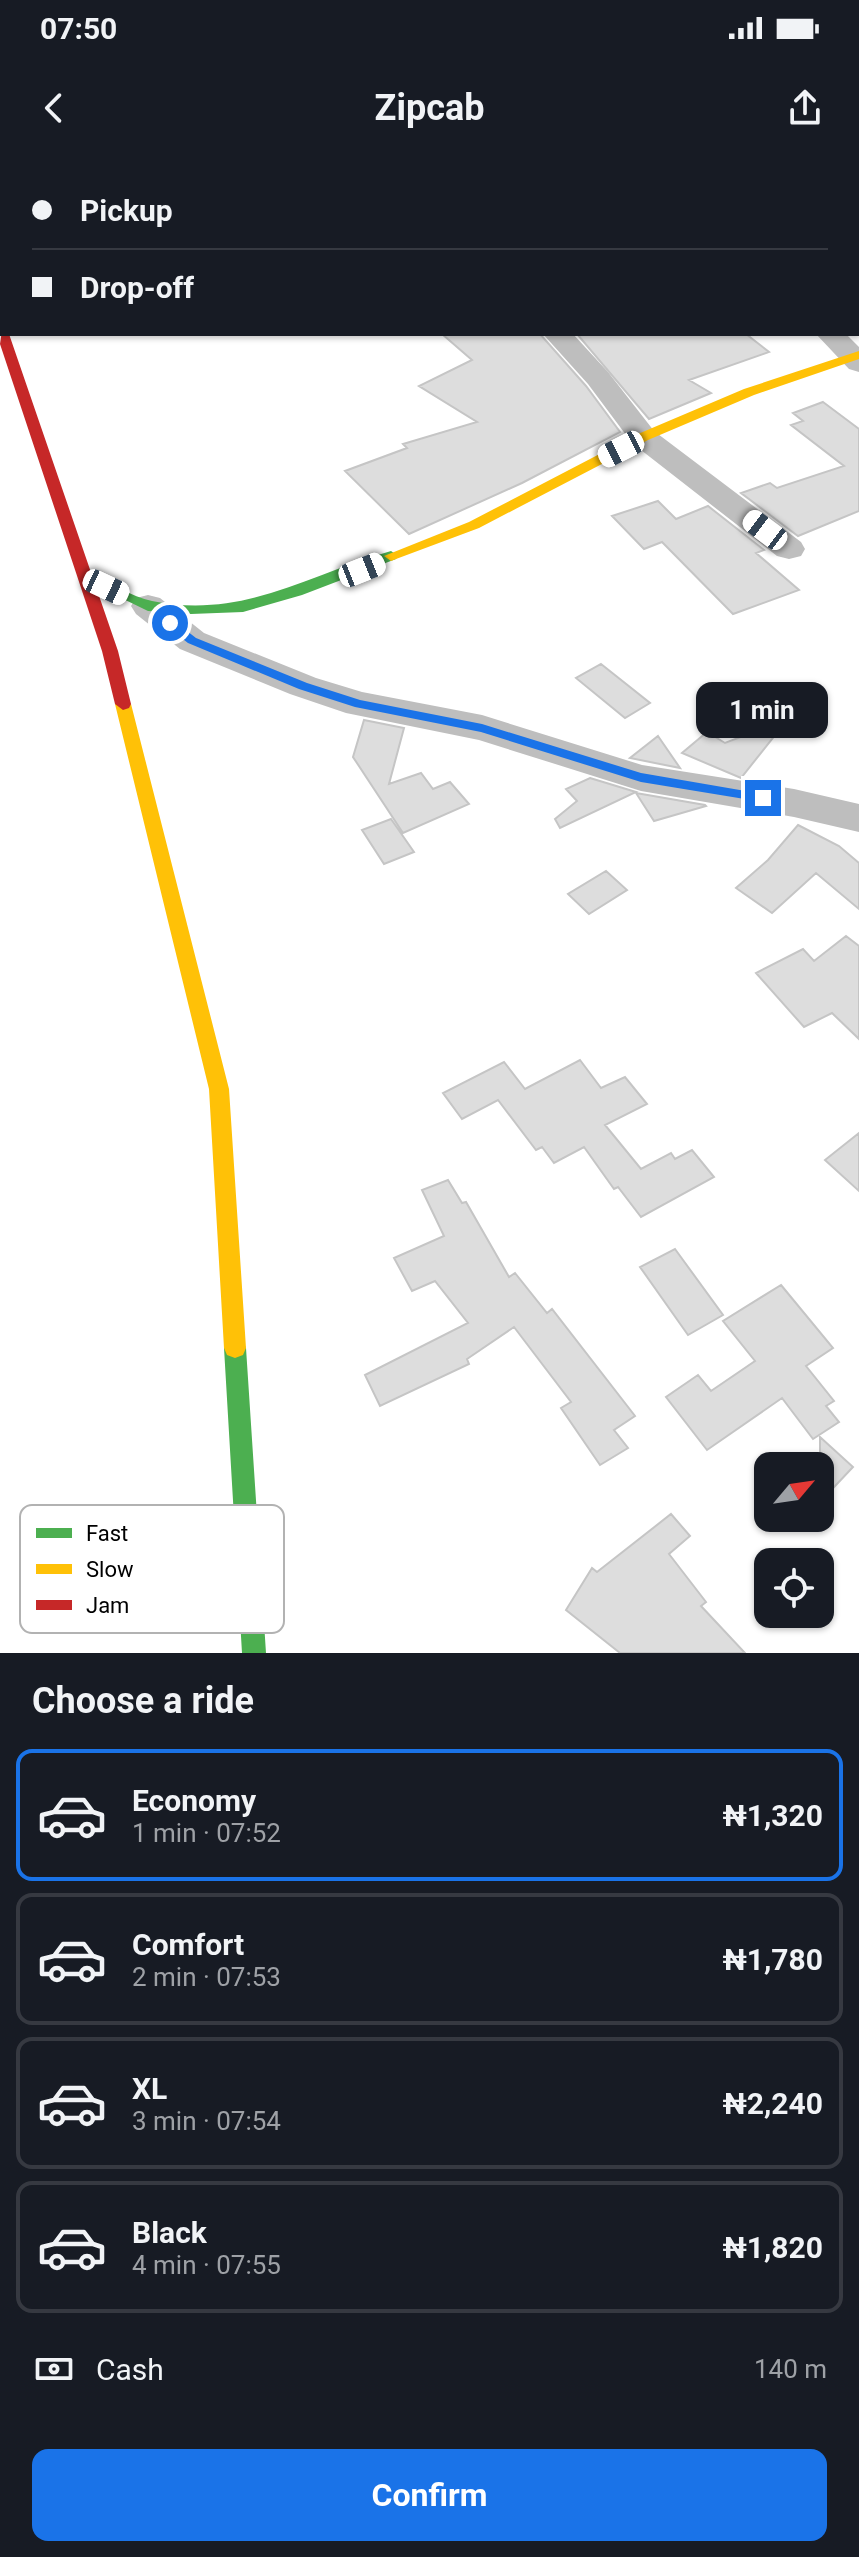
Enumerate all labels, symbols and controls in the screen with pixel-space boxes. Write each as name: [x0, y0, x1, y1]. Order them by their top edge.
text: 07:50: [40, 11, 117, 46]
icon: back: [32, 86, 76, 130]
icon: share: [783, 86, 827, 130]
text: Zipcab: [375, 87, 484, 129]
text: Pickup: [80, 193, 173, 228]
text: Drop-off: [80, 270, 194, 305]
car: [594, 427, 648, 471]
car: [739, 506, 791, 554]
car: [335, 550, 389, 590]
car: [79, 566, 133, 608]
route start: [152, 605, 188, 641]
callout: 1 min: [697, 682, 829, 738]
text: 1 min: [729, 695, 795, 725]
route end: [745, 780, 781, 816]
north arrow: [754, 1452, 834, 1532]
map controls: [754, 1452, 834, 1628]
legend: [20, 1505, 284, 1633]
text: Fast: [86, 1521, 128, 1546]
button: locate: [754, 1548, 834, 1628]
text: Slow: [86, 1557, 134, 1582]
text: Jam: [86, 1593, 129, 1618]
text: Choose a ride: [32, 1680, 254, 1722]
icon: car: [36, 1779, 108, 1851]
text: Economy: [132, 1783, 256, 1818]
text: ₦1,320: [722, 1798, 823, 1833]
text: 1 min · 07:52: [132, 1818, 281, 1848]
icon: car: [36, 1923, 108, 1995]
text: Comfort: [132, 1927, 244, 1962]
text: ₦1,780: [722, 1942, 823, 1977]
text: 2 min · 07:53: [132, 1962, 281, 1992]
icon: car: [36, 2067, 108, 2139]
text: XL: [132, 2071, 167, 2106]
text: ₦2,240: [722, 2086, 823, 2121]
text: 3 min · 07:54: [132, 2106, 281, 2136]
icon: car: [36, 2211, 108, 2283]
text: Black: [132, 2215, 207, 2250]
text: ₦1,820: [722, 2230, 823, 2265]
text: 4 min · 07:55: [132, 2250, 281, 2280]
icon: cash: [32, 2347, 76, 2391]
text: Cash: [96, 2352, 164, 2387]
text: 140 m: [754, 2354, 827, 2384]
button: Confirm: [32, 2449, 827, 2541]

